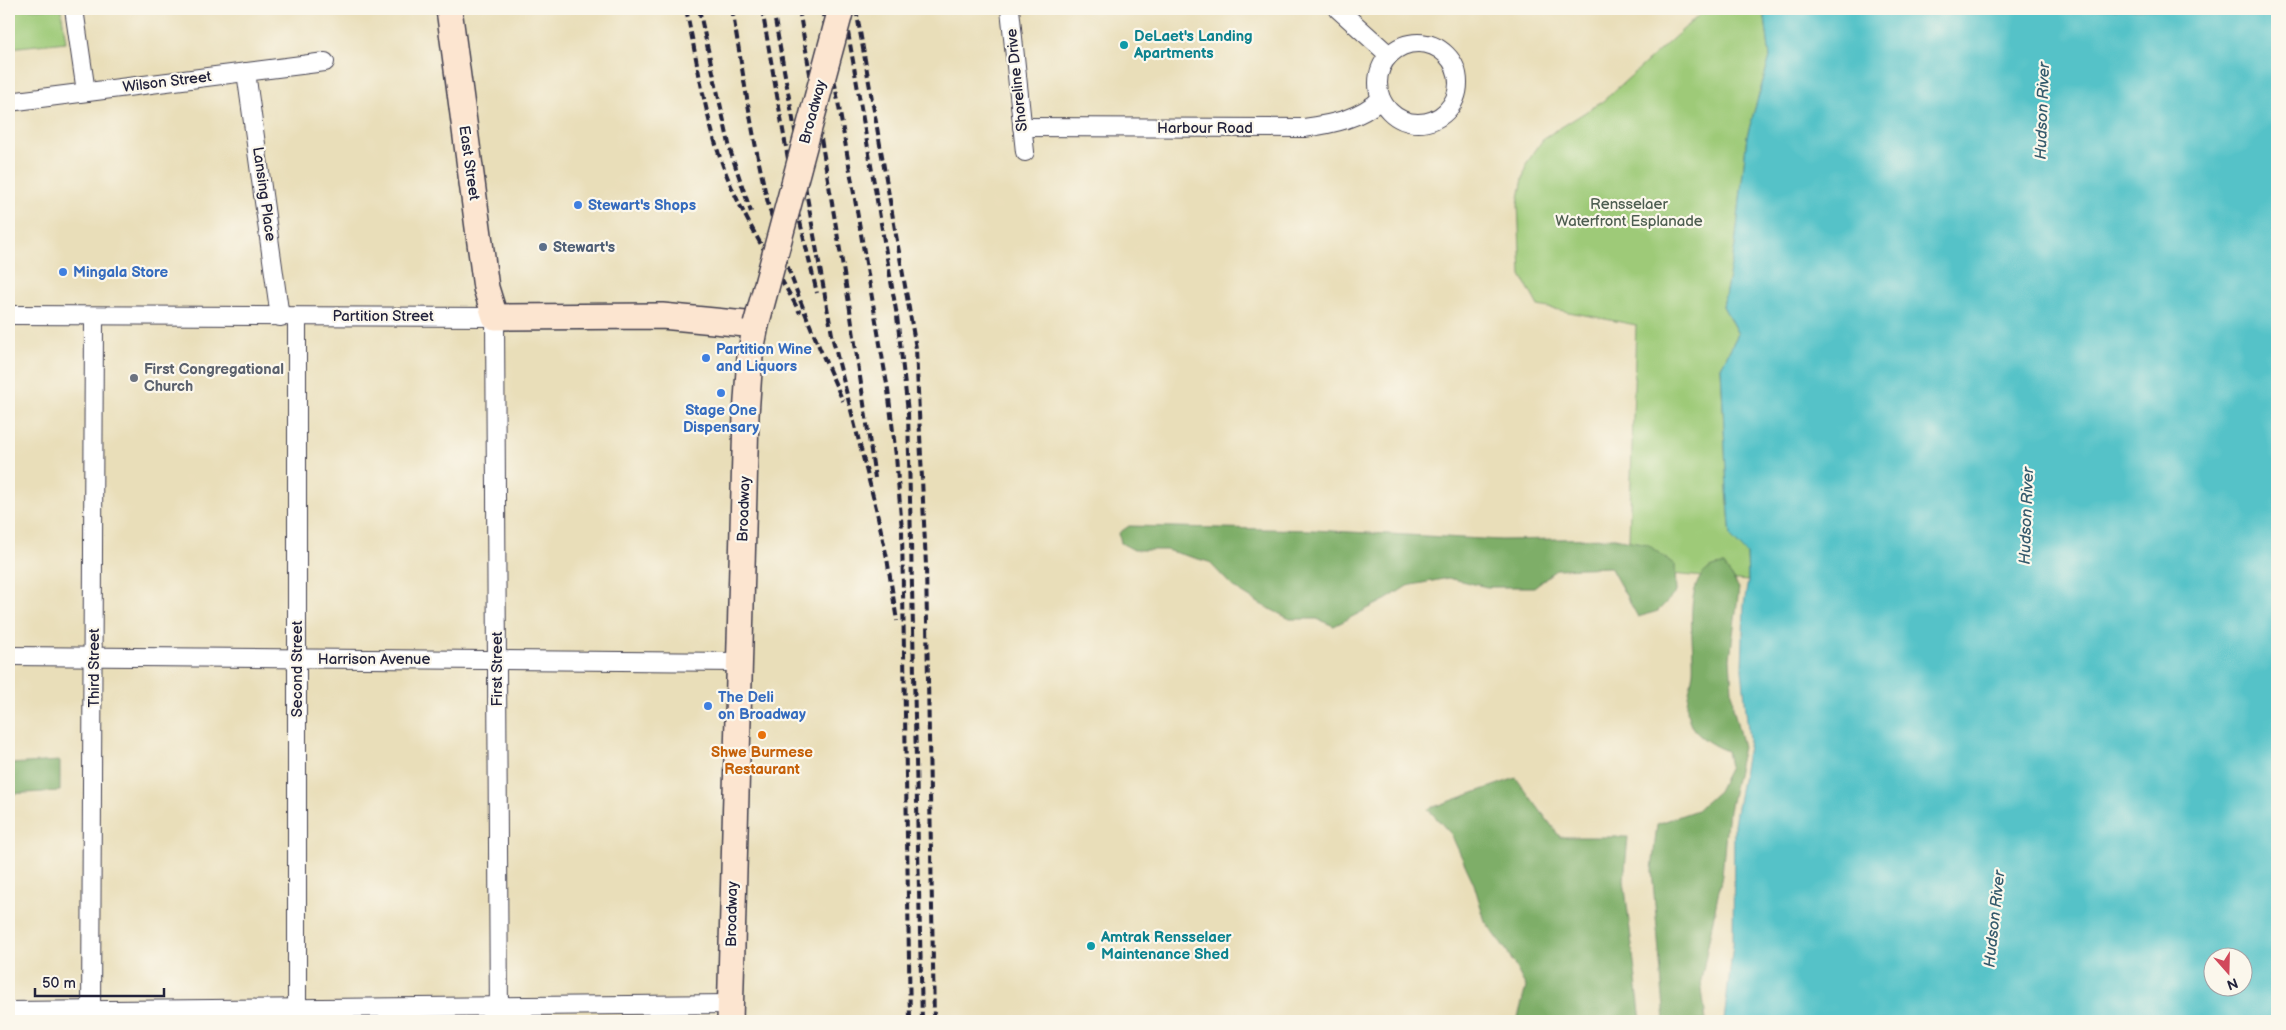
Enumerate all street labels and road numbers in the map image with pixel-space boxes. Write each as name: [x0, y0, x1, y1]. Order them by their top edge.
street label: Shoreline Drive: [1002, 27, 1032, 132]
street label: Wilson Street: [122, 67, 213, 97]
street label: Broadway: [795, 78, 831, 146]
street label: Harbour Road: [1157, 119, 1253, 138]
street label: East Street: [454, 124, 484, 202]
street label: Lansing Place: [248, 146, 280, 243]
street label: Partition Street: [332, 307, 434, 326]
street label: Broadway: [733, 476, 755, 542]
street label: Second Street: [288, 620, 307, 717]
street label: Third Street: [85, 628, 104, 708]
street label: First Street: [488, 631, 507, 706]
street label: Harrison Avenue: [318, 650, 430, 669]
street label: Broadway: [722, 881, 742, 947]

